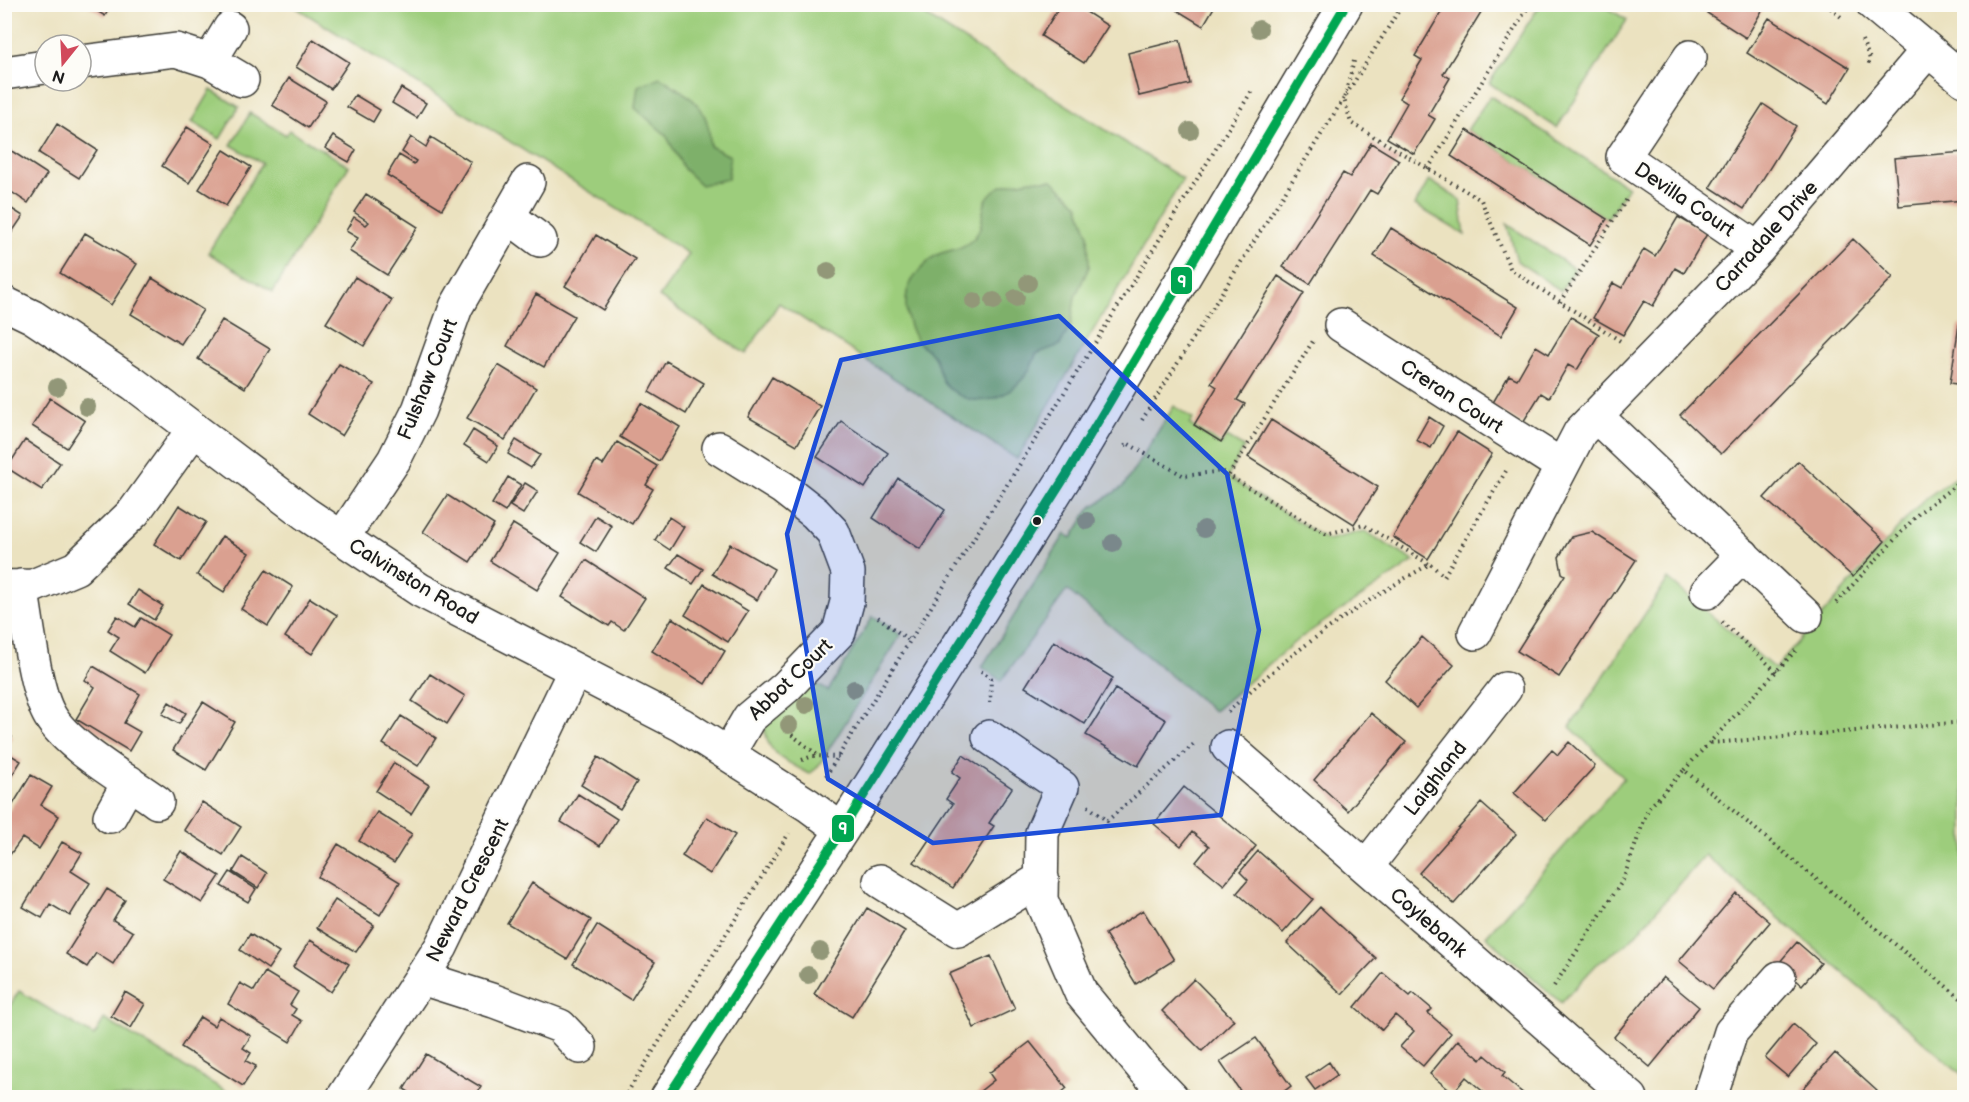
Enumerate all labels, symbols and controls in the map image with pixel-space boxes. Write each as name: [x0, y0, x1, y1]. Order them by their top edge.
north arrow: [33, 33, 93, 93]
text: N: [50, 65, 67, 87]
street label: Devilla Court: [1630, 157, 1739, 242]
street label: Carradale Drive: [1710, 176, 1823, 298]
line badge: 9: [1170, 266, 1193, 295]
text: 9: [1177, 273, 1187, 292]
street label: Fulshaw Court: [393, 315, 463, 443]
street label: Creran Court: [1396, 355, 1507, 439]
unlabelled marker: [1031, 515, 1043, 527]
street label: Calvinston Road: [344, 534, 483, 630]
street label: Abbot Court: [744, 634, 838, 726]
street label: Laighland: [1399, 737, 1472, 821]
line badge: 9: [831, 814, 855, 843]
street label: Neward Crescent: [421, 815, 514, 966]
text: 9: [838, 820, 848, 839]
street label: Coylebank: [1385, 883, 1472, 963]

